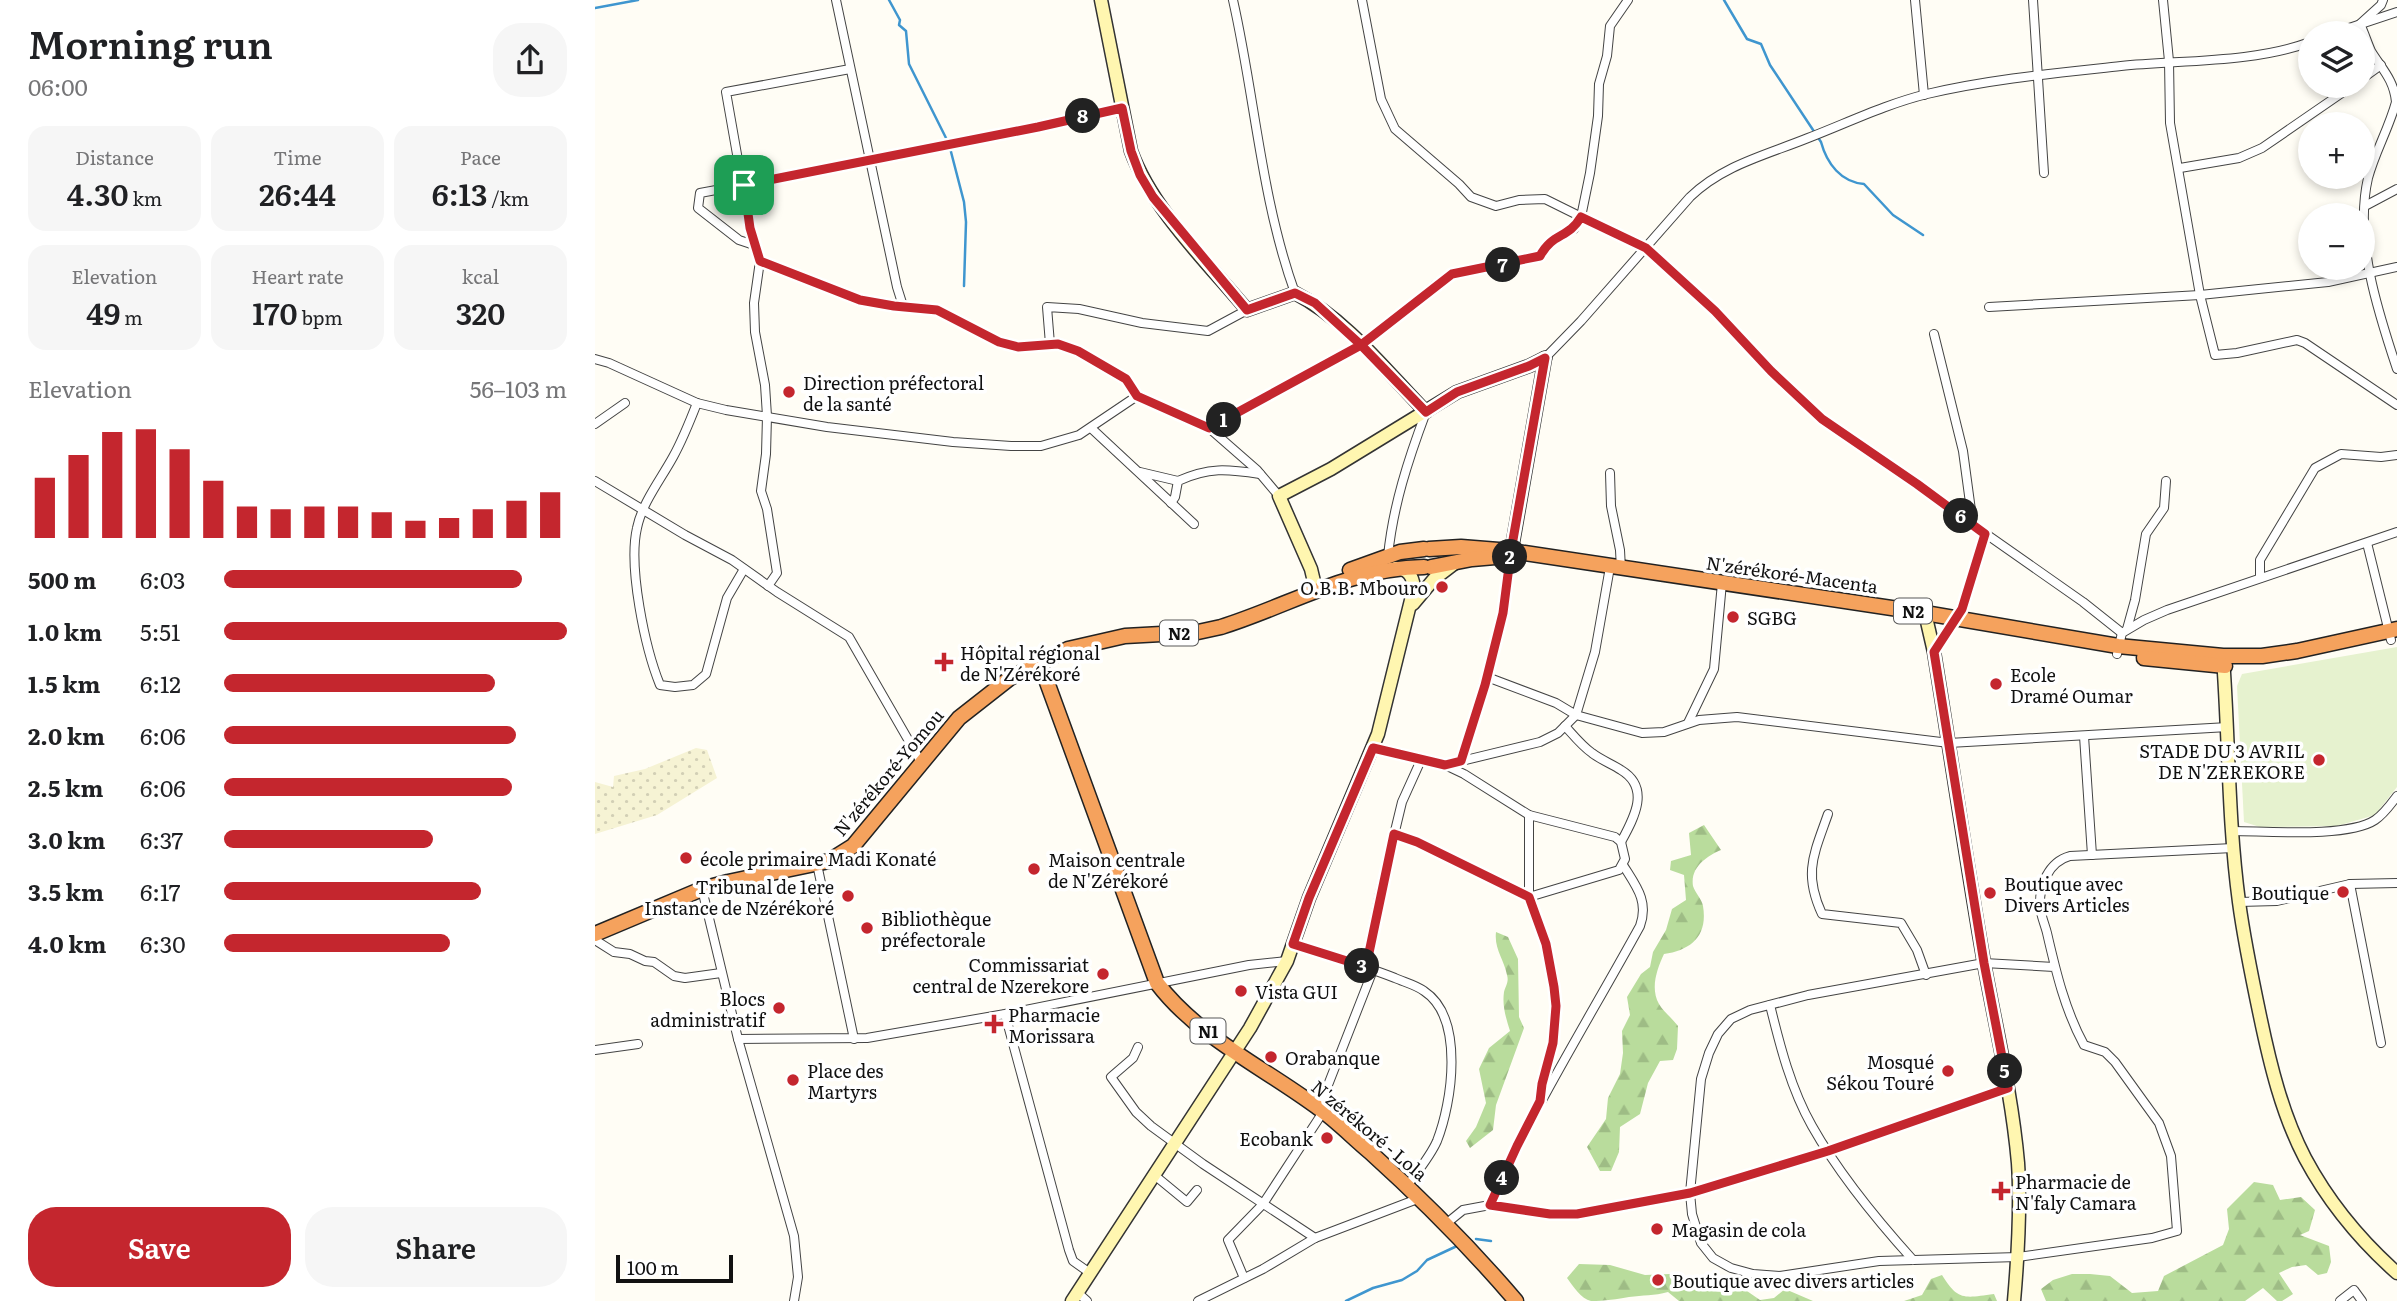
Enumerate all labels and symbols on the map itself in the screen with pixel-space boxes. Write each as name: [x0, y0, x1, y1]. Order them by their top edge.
pin: 8: [1065, 99, 1100, 134]
pin: [714, 155, 774, 215]
pin: 7: [1485, 247, 1521, 282]
place label: Direction préfectoral de la santé: [803, 369, 984, 417]
marker: Direction préfectoral de la santé: [781, 384, 797, 400]
pin: 1: [1207, 402, 1241, 438]
pin: 6: [1943, 498, 1979, 534]
pin: 2: [1493, 540, 1527, 574]
street label: N'zérékoré-Macenta: [1704, 549, 1880, 599]
place label: O.B.B. Mbouro: [1300, 574, 1428, 601]
marker: O.B.B. Mbouro: [1434, 579, 1450, 595]
road number: N2: [1894, 598, 1932, 624]
place label: SGBG: [1747, 604, 1797, 631]
marker: SGBG: [1725, 609, 1741, 625]
road number: N2: [1160, 620, 1198, 646]
place label: Hôpital régional de N'Zérékoré: [960, 639, 1100, 687]
marker: Hôpital régional de N'Zérékoré: [934, 652, 954, 672]
place label: Ecole Dramé Oumar: [2010, 661, 2133, 709]
marker: Ecole Dramé Oumar: [1988, 676, 2004, 692]
street label: N'zérékoré-Yomou: [827, 702, 949, 842]
place label: STADE DU 3 AVRIL DE N'ZEREKORE: [2139, 737, 2305, 785]
marker: STADE DU 3 AVRIL DE N'ZEREKORE: [2311, 752, 2327, 768]
place label: école primaire Madi Konaté: [700, 845, 936, 872]
place label: Maison centrale de N'Zérékoré: [1048, 846, 1185, 894]
marker: école primaire Madi Konaté: [678, 850, 694, 866]
marker: Maison centrale de N'Zérékoré: [1026, 861, 1042, 877]
place label: Boutique avec Divers Articles: [2004, 870, 2129, 918]
place label: Tribunal de 1ere Instance de Nzérékoré: [644, 873, 834, 921]
place label: Boutique: [2251, 879, 2329, 906]
marker: Boutique: [2335, 884, 2351, 900]
marker: Boutique avec Divers Articles: [1982, 885, 1998, 901]
marker: Tribunal de 1ere Instance de Nzérékoré: [840, 888, 856, 904]
place label: Bibliothèque préfectorale: [881, 905, 991, 953]
marker: Bibliothèque préfectorale: [859, 920, 875, 936]
pin: 3: [1345, 948, 1379, 984]
place label: Commissariat central de Nzerekore: [912, 951, 1090, 999]
marker: Commissariat central de Nzerekore: [1095, 966, 1111, 982]
place label: Vista GUI: [1255, 978, 1338, 1005]
marker: Vista GUI: [1233, 983, 1249, 999]
place label: Blocs administratif: [650, 985, 767, 1033]
marker: Blocs administratif: [771, 1000, 787, 1016]
place label: Pharmacie Morissara: [1008, 1001, 1100, 1049]
marker: Pharmacie Morissara: [986, 1016, 1002, 1032]
road number: N1: [1191, 1018, 1225, 1044]
place label: Orabanque: [1285, 1044, 1380, 1071]
place label: Mosqué Sékou Touré: [1826, 1048, 1934, 1096]
marker: Orabanque: [1263, 1049, 1279, 1065]
pin: 5: [1987, 1054, 2023, 1088]
place label: Place des Martyrs: [807, 1057, 883, 1105]
marker: Mosqué Sékou Touré: [1940, 1063, 1956, 1079]
marker: Place des Martyrs: [785, 1072, 801, 1088]
street label: N'zérékoré - Lola: [1306, 1073, 1434, 1187]
place label: Ecobank: [1239, 1125, 1314, 1152]
marker: Ecobank: [1319, 1130, 1335, 1146]
pin: 4: [1485, 1160, 1520, 1196]
place label: Pharmacie de N'faly Camara: [2015, 1168, 2137, 1216]
marker: Pharmacie de N'faly Camara: [1993, 1183, 2009, 1199]
place label: Magasin de cola: [1671, 1216, 1806, 1243]
marker: Magasin de cola: [1649, 1221, 1665, 1237]
scale bar: [616, 1252, 733, 1284]
place label: Boutique avec divers articles: [1672, 1267, 1914, 1294]
marker: Boutique avec divers articles: [1650, 1272, 1666, 1288]

